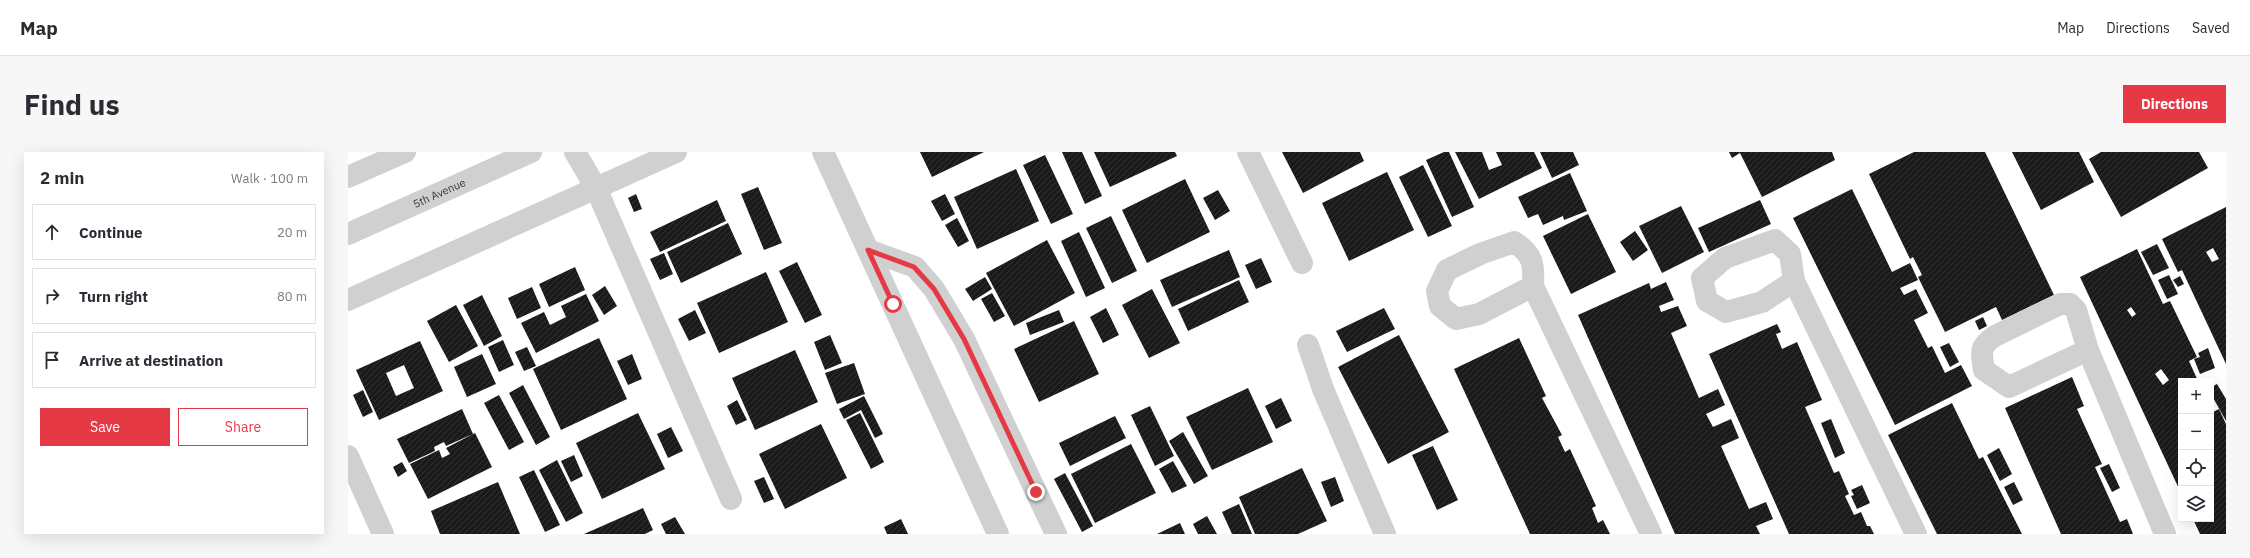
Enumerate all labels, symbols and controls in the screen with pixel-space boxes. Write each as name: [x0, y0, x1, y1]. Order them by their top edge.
text: Map: [20, 16, 58, 40]
text: Map: [2057, 19, 2084, 37]
text: Directions: [2106, 19, 2170, 37]
text: Saved: [2192, 19, 2230, 37]
button: Directions: [2123, 85, 2226, 123]
text: Find us: [24, 86, 120, 123]
text: 2 min: [40, 167, 84, 189]
text: Walk · 100 m: [231, 170, 308, 187]
street label: 5th Avenue: [411, 175, 468, 211]
icon: ahead: [41, 221, 63, 243]
text: Continue: [79, 223, 143, 242]
text: 20 m: [277, 224, 307, 241]
icon: right: [41, 285, 63, 307]
text: Turn right: [79, 287, 148, 306]
text: 80 m: [277, 288, 307, 305]
route start: [884, 295, 902, 313]
icon: arrive: [41, 349, 63, 371]
text: Arrive at destination: [79, 351, 223, 370]
map controls: [2178, 378, 2214, 522]
button: +: [2178, 378, 2214, 414]
button: Save: [40, 408, 170, 446]
button: Share: [178, 408, 308, 446]
button: −: [2178, 414, 2214, 450]
button: locate: [2178, 450, 2214, 486]
route end: [1027, 483, 1045, 501]
button: layers: [2178, 486, 2214, 522]

